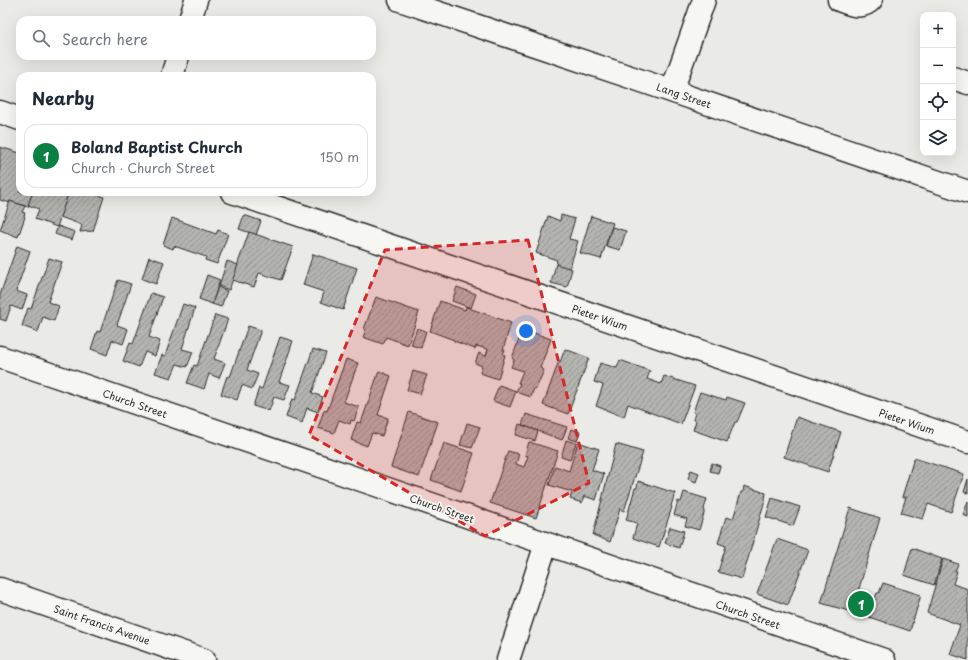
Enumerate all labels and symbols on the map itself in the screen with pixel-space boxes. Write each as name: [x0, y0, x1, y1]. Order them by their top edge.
street label: Lang Street: [655, 79, 713, 111]
street label: Pieter Wium: [570, 300, 630, 334]
your location: [516, 321, 536, 341]
street label: Church Street: [101, 385, 169, 421]
street label: Pieter Wium: [877, 404, 937, 438]
street label: Church Street: [408, 490, 476, 526]
pin: 1: [848, 589, 874, 619]
street label: Church Street: [714, 596, 782, 632]
street label: Saint Francis Avenue: [52, 600, 153, 648]

